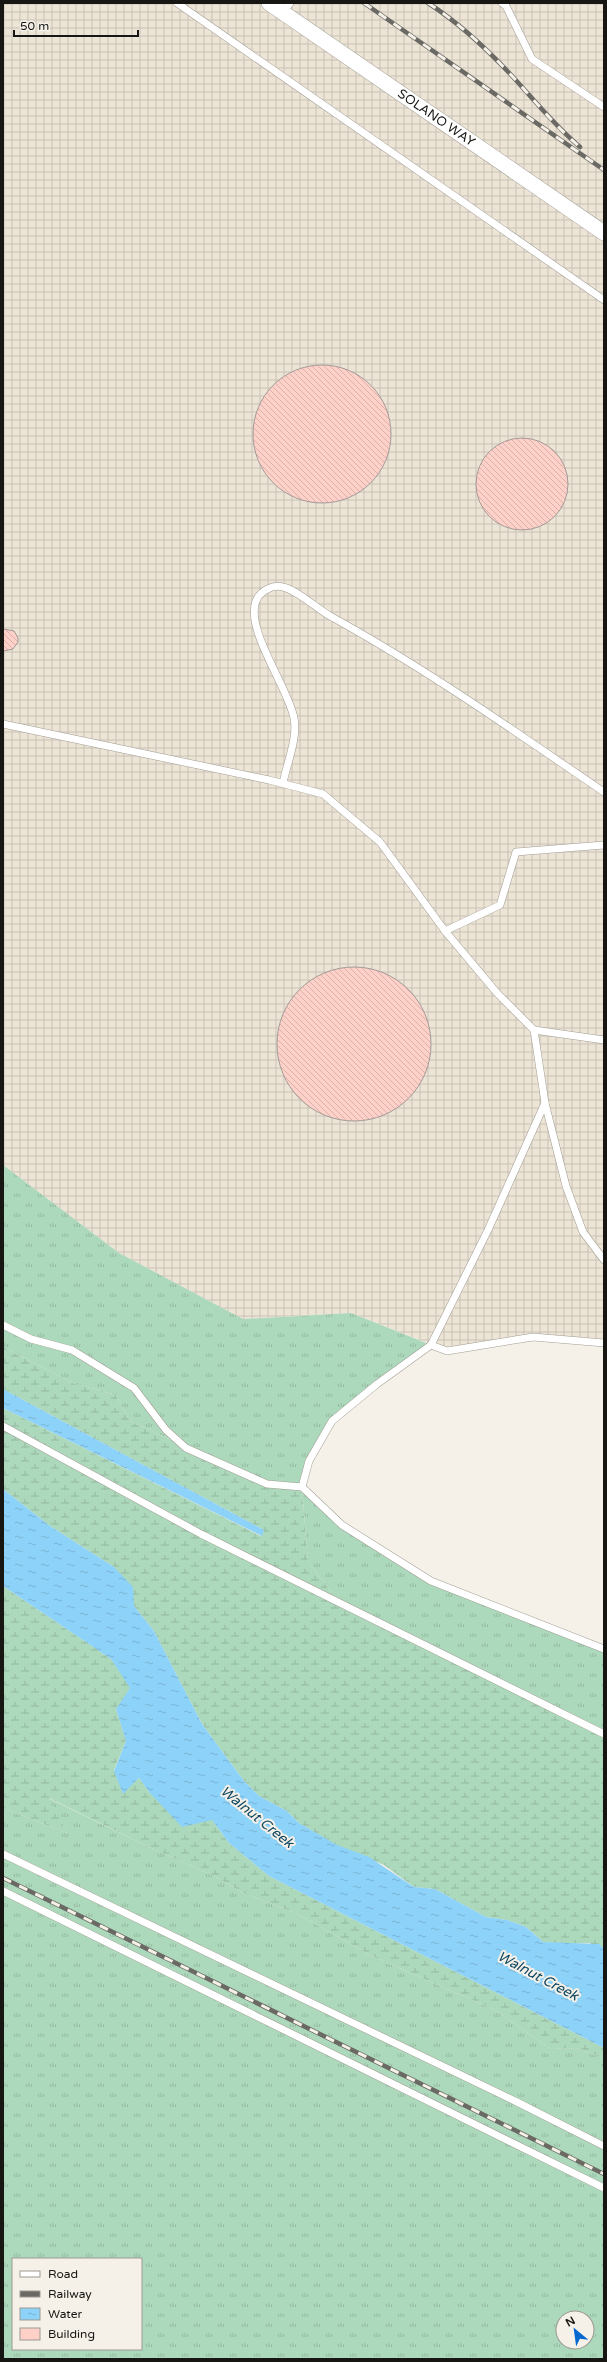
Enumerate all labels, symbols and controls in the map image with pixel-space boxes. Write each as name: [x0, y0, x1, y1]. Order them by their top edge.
scale bar: [14, 12, 138, 38]
text: 50 m: [20, 19, 49, 33]
street label: SOLANO WAY: [395, 86, 478, 150]
water label: Walnut Creek: [217, 1782, 298, 1853]
water label: Walnut Creek: [495, 1948, 583, 2005]
legend: [12, 2258, 142, 2350]
text: Road: [48, 2267, 78, 2281]
text: Railway: [48, 2287, 92, 2301]
text: Water: [48, 2307, 83, 2321]
north arrow: [555, 2310, 595, 2350]
text: N: [563, 2314, 577, 2330]
text: Building: [48, 2327, 95, 2341]

